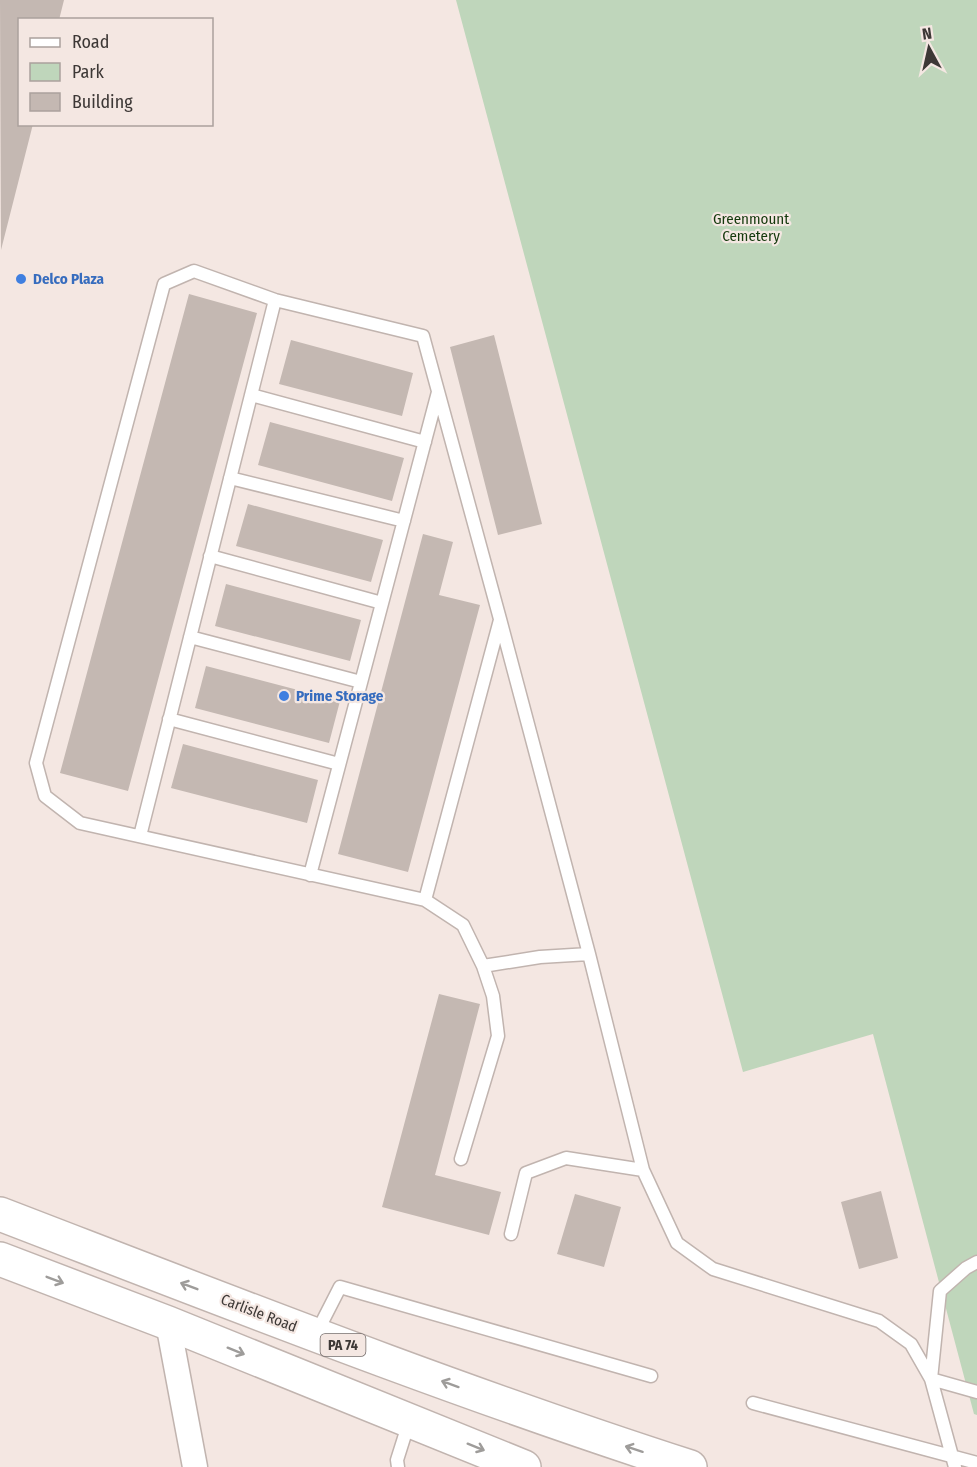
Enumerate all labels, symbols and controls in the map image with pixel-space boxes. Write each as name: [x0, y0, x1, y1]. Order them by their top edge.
legend: [18, 18, 213, 126]
north arrow: [899, 18, 959, 78]
text: N: [921, 24, 933, 44]
text: Road: [72, 31, 109, 53]
text: Park: [72, 61, 105, 83]
text: Building: [72, 91, 133, 113]
park label: Greenmount Cemetery: [713, 210, 789, 245]
place label: Delco Plaza: [33, 270, 105, 288]
marker: Delco Plaza: [14, 272, 28, 286]
place label: Prime Storage: [296, 687, 384, 705]
marker: Prime Storage: [277, 689, 291, 703]
one-way arrow: [45, 1275, 63, 1286]
one-way arrow: [180, 1280, 199, 1291]
street label: Carlisle Road: [218, 1290, 300, 1336]
road number: PA 74: [320, 1334, 366, 1356]
one-way arrow: [227, 1346, 245, 1357]
one-way arrow: [441, 1378, 460, 1389]
one-way arrow: [466, 1443, 484, 1454]
one-way arrow: [625, 1443, 644, 1454]

